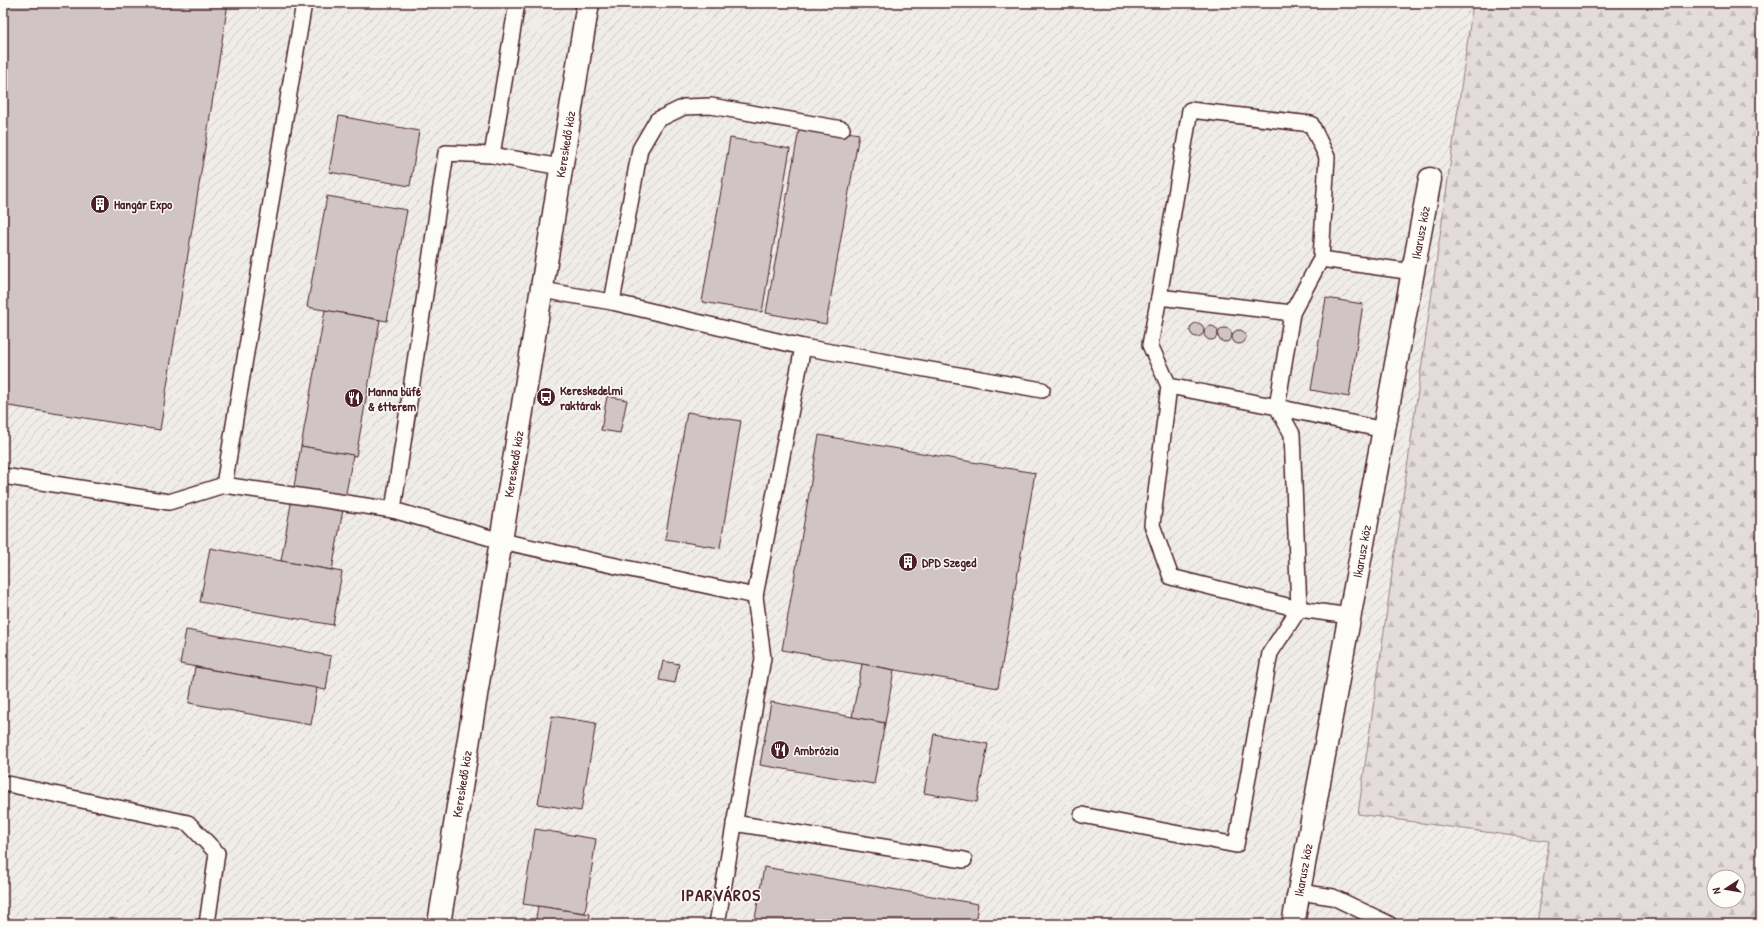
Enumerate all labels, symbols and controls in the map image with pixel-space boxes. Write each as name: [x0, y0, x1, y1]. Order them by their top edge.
street label: Kereskedő köz: [551, 109, 579, 179]
building icon: Hangár Expo: [89, 193, 111, 215]
place label: Hangár Expo: [114, 195, 173, 214]
street label: Ikarusz köz: [1406, 204, 1434, 261]
place label: Kereskedelmi raktárak: [560, 381, 623, 414]
place label: Manna büfé & étterem: [368, 382, 422, 415]
bus stop icon: Kereskedelmi raktárak: [535, 386, 557, 408]
restaurant icon: Manna büfé & étterem: [343, 387, 365, 409]
street label: Kereskedő köz: [499, 429, 528, 499]
street label: Ikarusz köz: [1348, 523, 1375, 579]
building icon: DPD Szeged: [897, 551, 919, 573]
place label: DPD Szeged: [922, 553, 977, 572]
restaurant icon: Ambrózia: [769, 739, 791, 761]
place label: Ambrózia: [794, 741, 839, 759]
street label: Kereskedő köz: [447, 749, 476, 819]
street label: Ikarusz köz: [1289, 841, 1317, 898]
north arrow: [1706, 869, 1746, 909]
district label: IPARVÁROS: [681, 883, 761, 906]
text: N: [1709, 887, 1724, 895]

